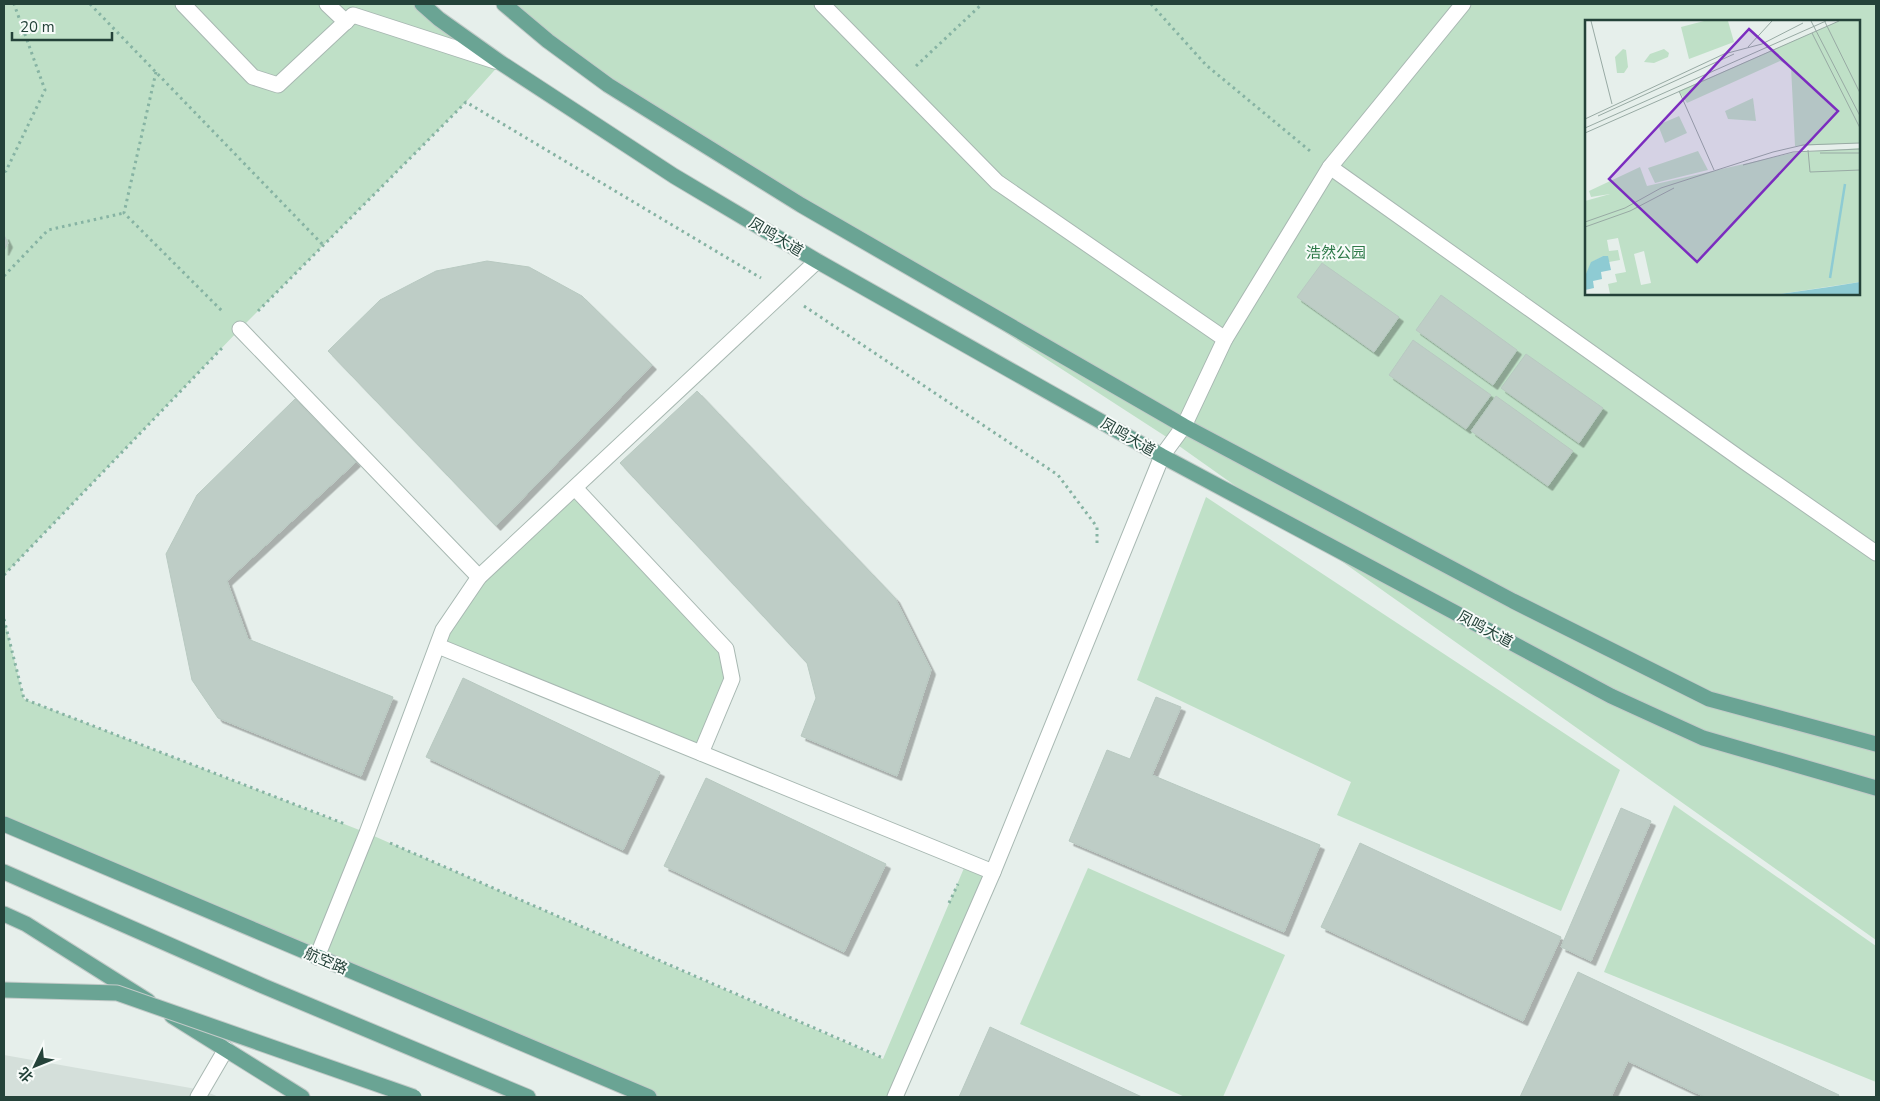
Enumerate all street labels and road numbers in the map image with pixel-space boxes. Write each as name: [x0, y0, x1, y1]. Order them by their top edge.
street label: 凤鸣大道: [745, 213, 807, 261]
street label: 凤鸣大道: [1097, 413, 1159, 461]
street label: 凤鸣大道: [1454, 606, 1516, 652]
street label: 航空路: [301, 943, 351, 979]

